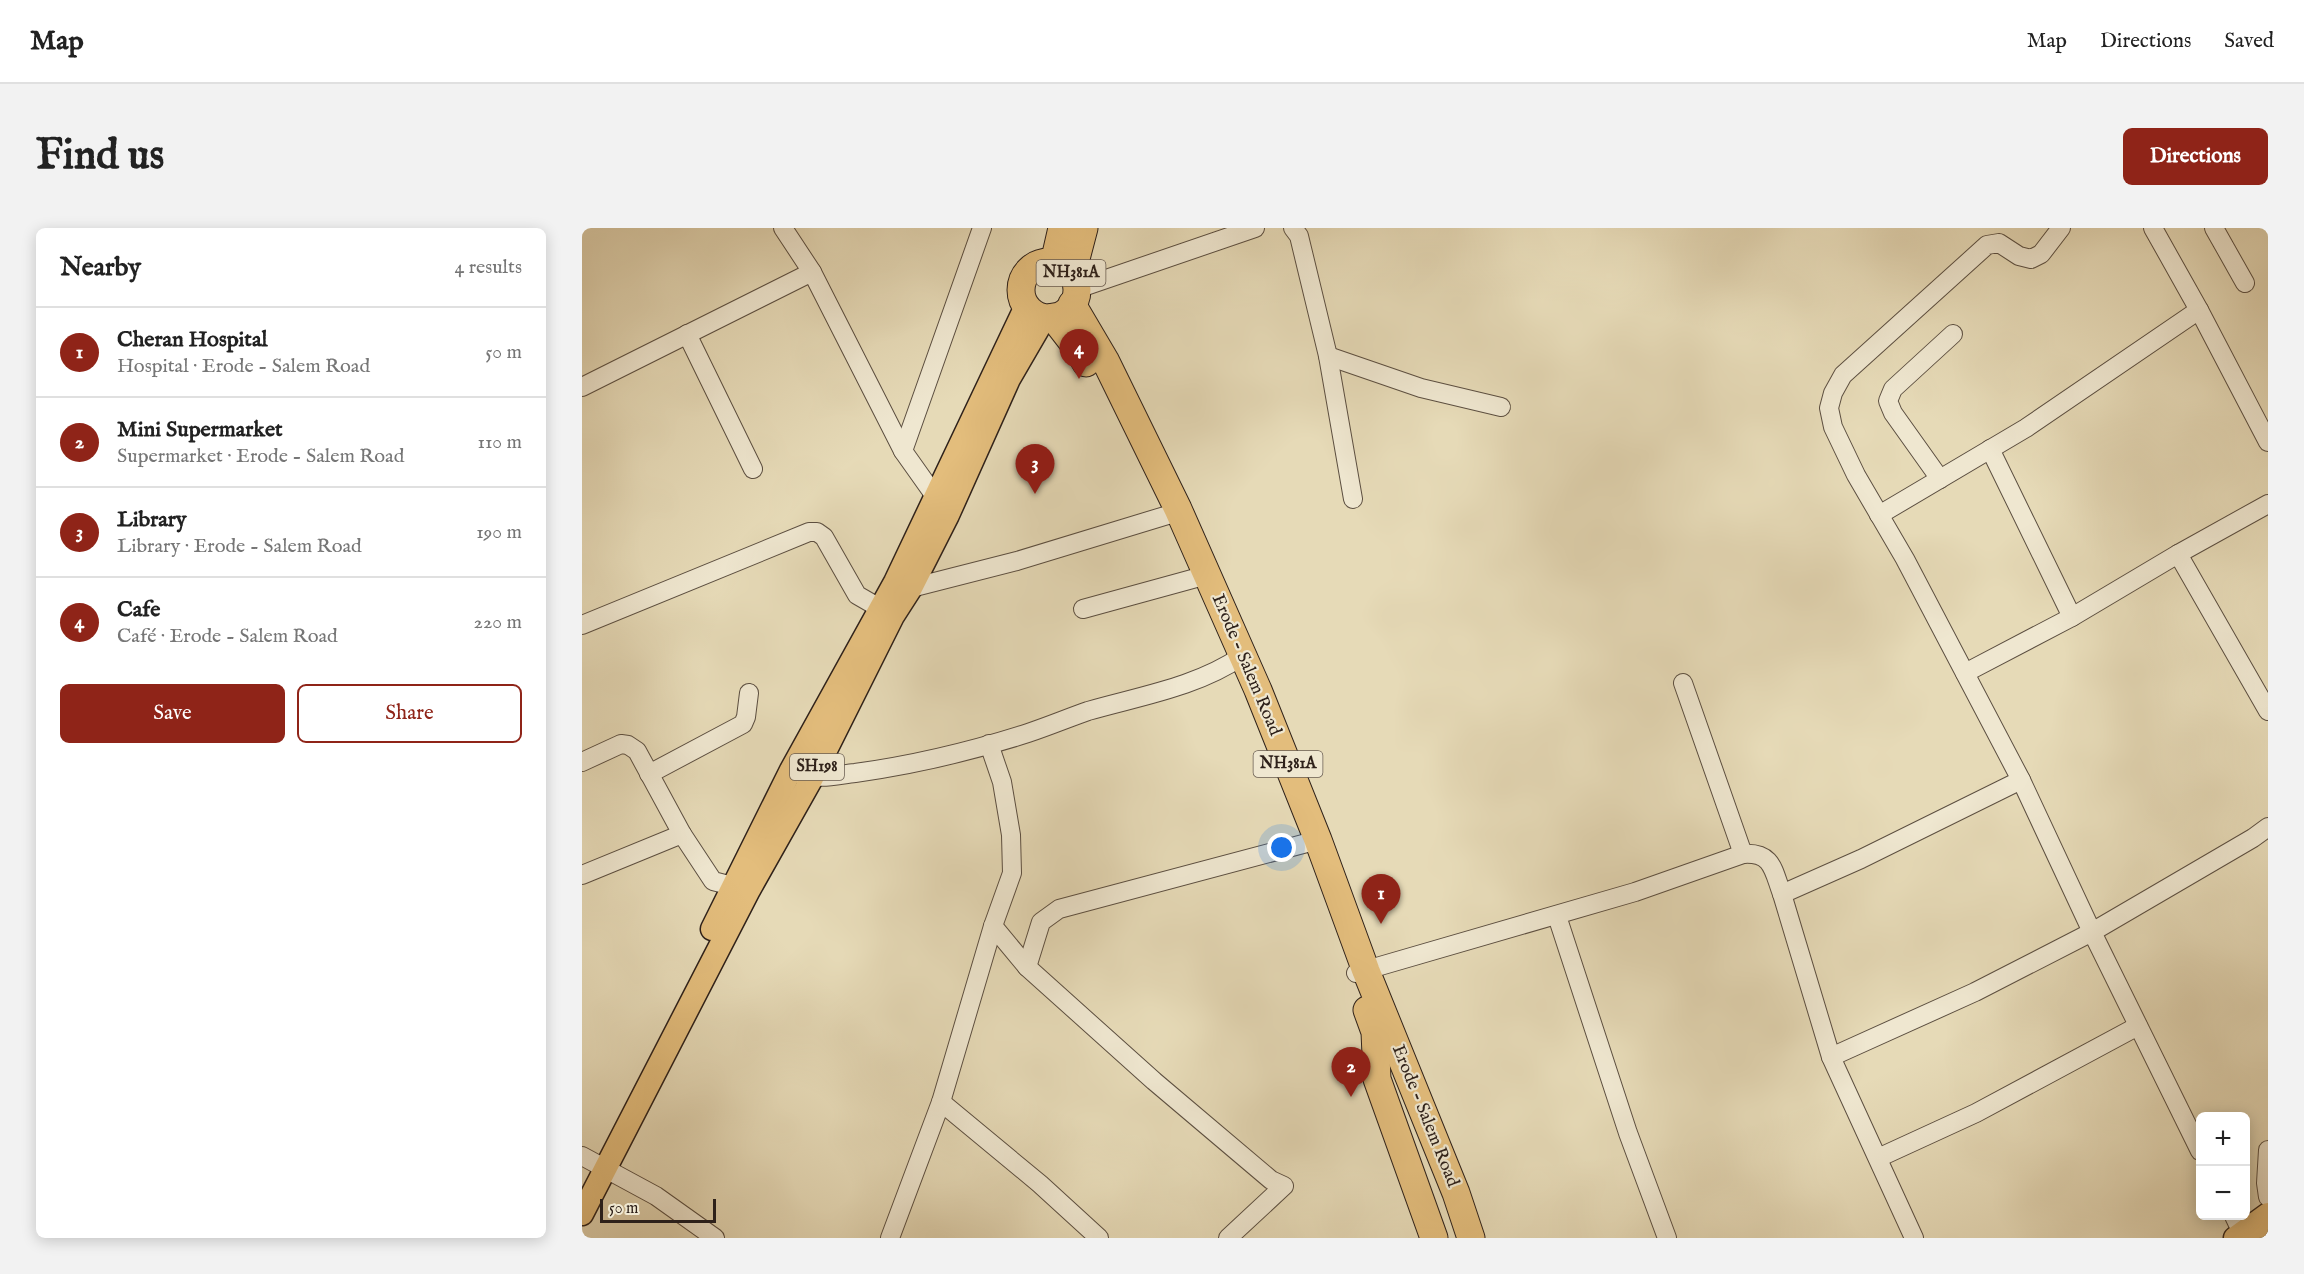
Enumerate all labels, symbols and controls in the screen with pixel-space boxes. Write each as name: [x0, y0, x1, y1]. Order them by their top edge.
text: Map: [30, 24, 84, 59]
text: Map: [2027, 28, 2067, 55]
text: Directions: [2100, 28, 2191, 55]
text: Saved: [2224, 28, 2274, 55]
button: Directions: [2123, 128, 2268, 185]
text: Find us: [36, 130, 164, 183]
text: Nearby: [60, 251, 141, 284]
text: 4 results: [455, 255, 522, 280]
road number: NH381A: [1036, 260, 1106, 286]
text: Cheran Hospital: [117, 326, 267, 354]
pin: 4: [1060, 330, 1098, 379]
text: 1: [76, 340, 83, 365]
text: 50 m: [485, 340, 522, 365]
text: Hospital · Erode - Salem Road: [117, 354, 370, 379]
text: Mini Supermarket: [117, 416, 283, 444]
text: 2: [75, 430, 84, 455]
text: 110 m: [478, 430, 522, 455]
text: Supermarket · Erode - Salem Road: [117, 444, 404, 469]
pin: 3: [1016, 444, 1054, 494]
text: Library: [117, 506, 187, 534]
text: 3: [76, 520, 83, 545]
text: 190 m: [476, 520, 522, 545]
text: Library · Erode - Salem Road: [117, 534, 362, 559]
street label: Erode - Salem Road: [1206, 591, 1286, 740]
text: Cafe: [117, 596, 160, 624]
text: 4: [75, 610, 84, 635]
text: 220 m: [474, 610, 522, 635]
text: Café · Erode - Salem Road: [117, 624, 338, 649]
button: Save: [60, 684, 285, 743]
button: Share: [297, 684, 522, 743]
road number: NH381A: [1254, 751, 1322, 777]
road number: SH198: [790, 754, 844, 780]
your location: [1267, 833, 1296, 862]
pin: 1: [1362, 874, 1400, 924]
street label: Erode - Salem Road: [1386, 1041, 1464, 1191]
pin: 2: [1332, 1048, 1370, 1097]
map controls: [2196, 1112, 2250, 1220]
button: +: [2196, 1112, 2250, 1166]
button: −: [2196, 1166, 2250, 1220]
scale bar: [600, 1196, 716, 1224]
text: 50 m: [609, 1199, 638, 1219]

